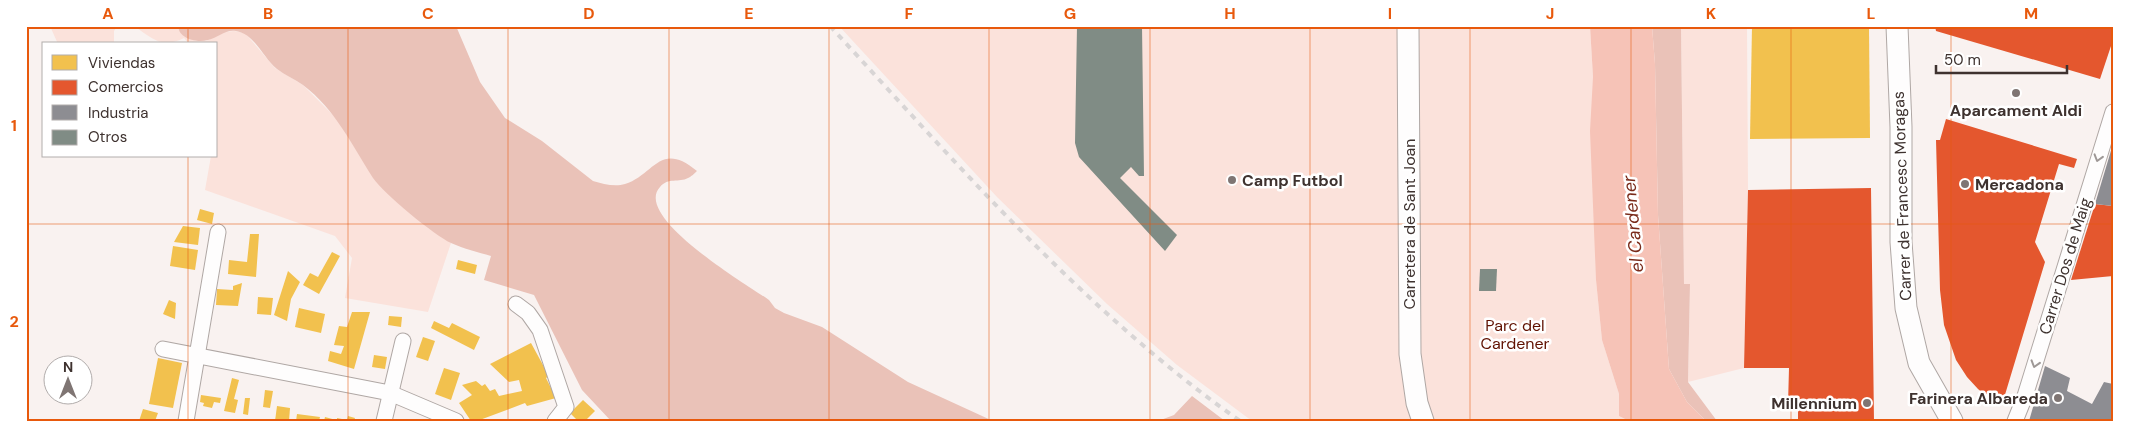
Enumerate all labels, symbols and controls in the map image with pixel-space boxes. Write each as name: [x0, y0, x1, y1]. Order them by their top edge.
text: A: [102, 3, 114, 24]
text: B: [263, 3, 273, 24]
text: C: [422, 3, 434, 24]
text: D: [583, 3, 595, 24]
text: E: [744, 3, 754, 24]
text: F: [905, 3, 914, 24]
text: G: [1064, 3, 1076, 24]
text: H: [1224, 3, 1236, 24]
text: I: [1388, 3, 1392, 24]
text: J: [1546, 3, 1554, 24]
text: K: [1706, 3, 1717, 24]
text: L: [1867, 3, 1876, 24]
text: M: [2024, 3, 2038, 24]
legend: [42, 42, 218, 158]
scale bar: [1936, 42, 2068, 74]
text: 50 m: [1944, 50, 1981, 70]
text: Viviendas: [88, 53, 155, 73]
text: Comercios: [88, 77, 163, 97]
marker: Aparcament Aldi: [2010, 87, 2022, 99]
street label: Carrer de Francesc Moragas: [1888, 91, 1916, 301]
place label: Aparcament Aldi: [1950, 100, 2082, 121]
text: Industria: [88, 103, 149, 123]
text: 1: [11, 115, 17, 136]
text: Otros: [88, 127, 127, 147]
street label: Carretera de Sant Joan: [1399, 138, 1420, 310]
one-way arrow: [2094, 153, 2104, 162]
place label: Camp Futbol: [1242, 170, 1343, 191]
water label: el Cardener: [1617, 173, 1649, 274]
marker: Camp Futbol: [1226, 174, 1238, 186]
place label: Mercadona: [1975, 174, 2064, 195]
marker: Mercadona: [1959, 178, 1971, 190]
street label: Carrer Dos de Maig: [2034, 195, 2096, 337]
text: 2: [9, 311, 19, 332]
park label: Parc del Cardener: [1480, 315, 1550, 354]
north arrow: [42, 354, 92, 404]
text: N: [63, 358, 73, 376]
one-way arrow: [2030, 359, 2040, 367]
place label: Farinera Albareda: [1909, 388, 2048, 409]
marker: Farinera Albareda: [2052, 392, 2064, 404]
place label: Millennium: [1771, 393, 1857, 414]
marker: Millennium: [1861, 397, 1873, 409]

